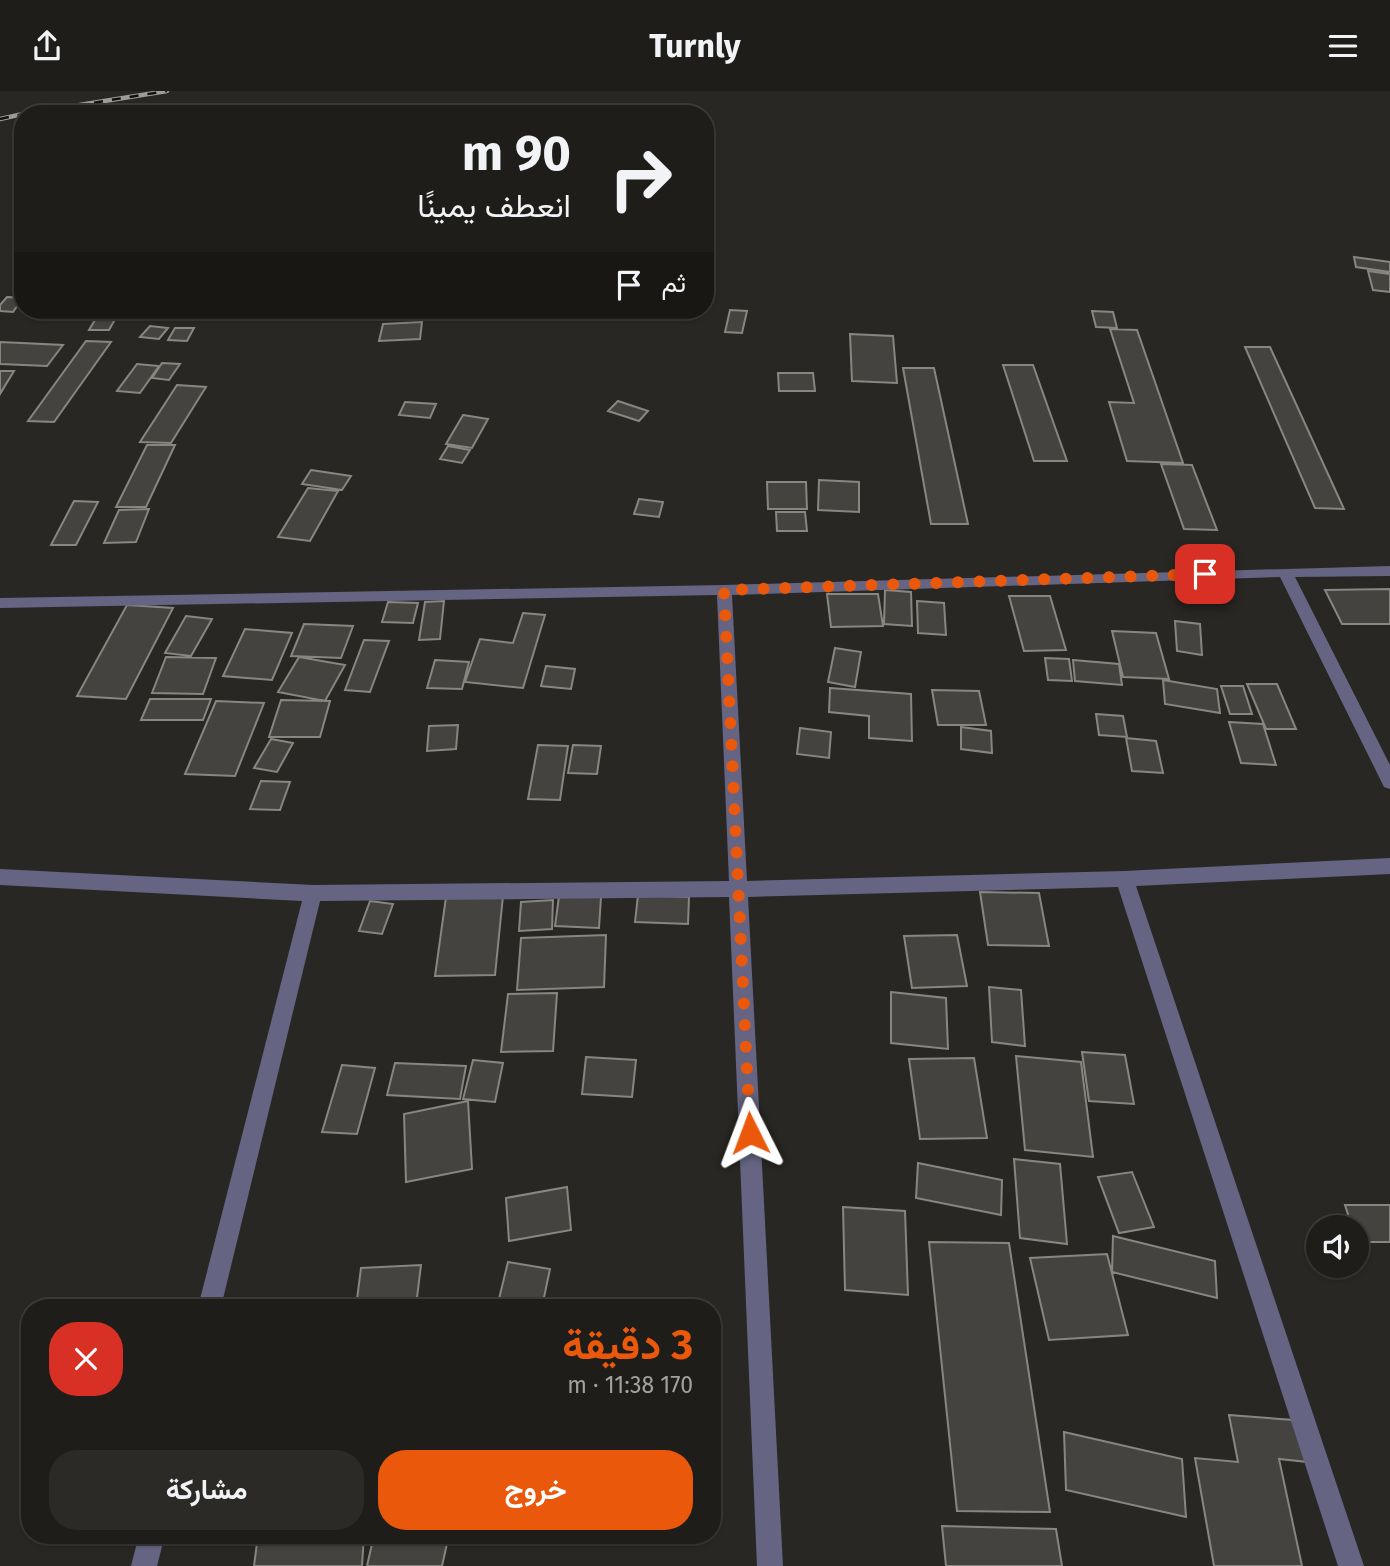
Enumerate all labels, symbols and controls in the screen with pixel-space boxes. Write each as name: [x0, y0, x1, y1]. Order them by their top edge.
icon: share: [28, 27, 66, 65]
text: Turnly: [649, 27, 741, 65]
icon: menu: [1324, 27, 1362, 65]
text: 90 m: [462, 124, 571, 183]
icon: right: [595, 133, 686, 224]
text: انعطف يمينًا: [417, 187, 571, 225]
icon: arrive: [610, 266, 648, 304]
text: ثم: [662, 268, 686, 299]
pin: [1175, 544, 1235, 604]
icon: arrive: [1186, 555, 1224, 593]
position arrow: [713, 1096, 787, 1170]
map controls: [1306, 1215, 1369, 1278]
button: sound: [1306, 1215, 1369, 1278]
text: 3 دقيقة: [562, 1320, 693, 1370]
button: close: [49, 1322, 123, 1396]
text: 170 m · 11:38: [567, 1371, 693, 1399]
button: مشاركة: [49, 1450, 364, 1530]
button: خروج: [378, 1450, 693, 1530]

